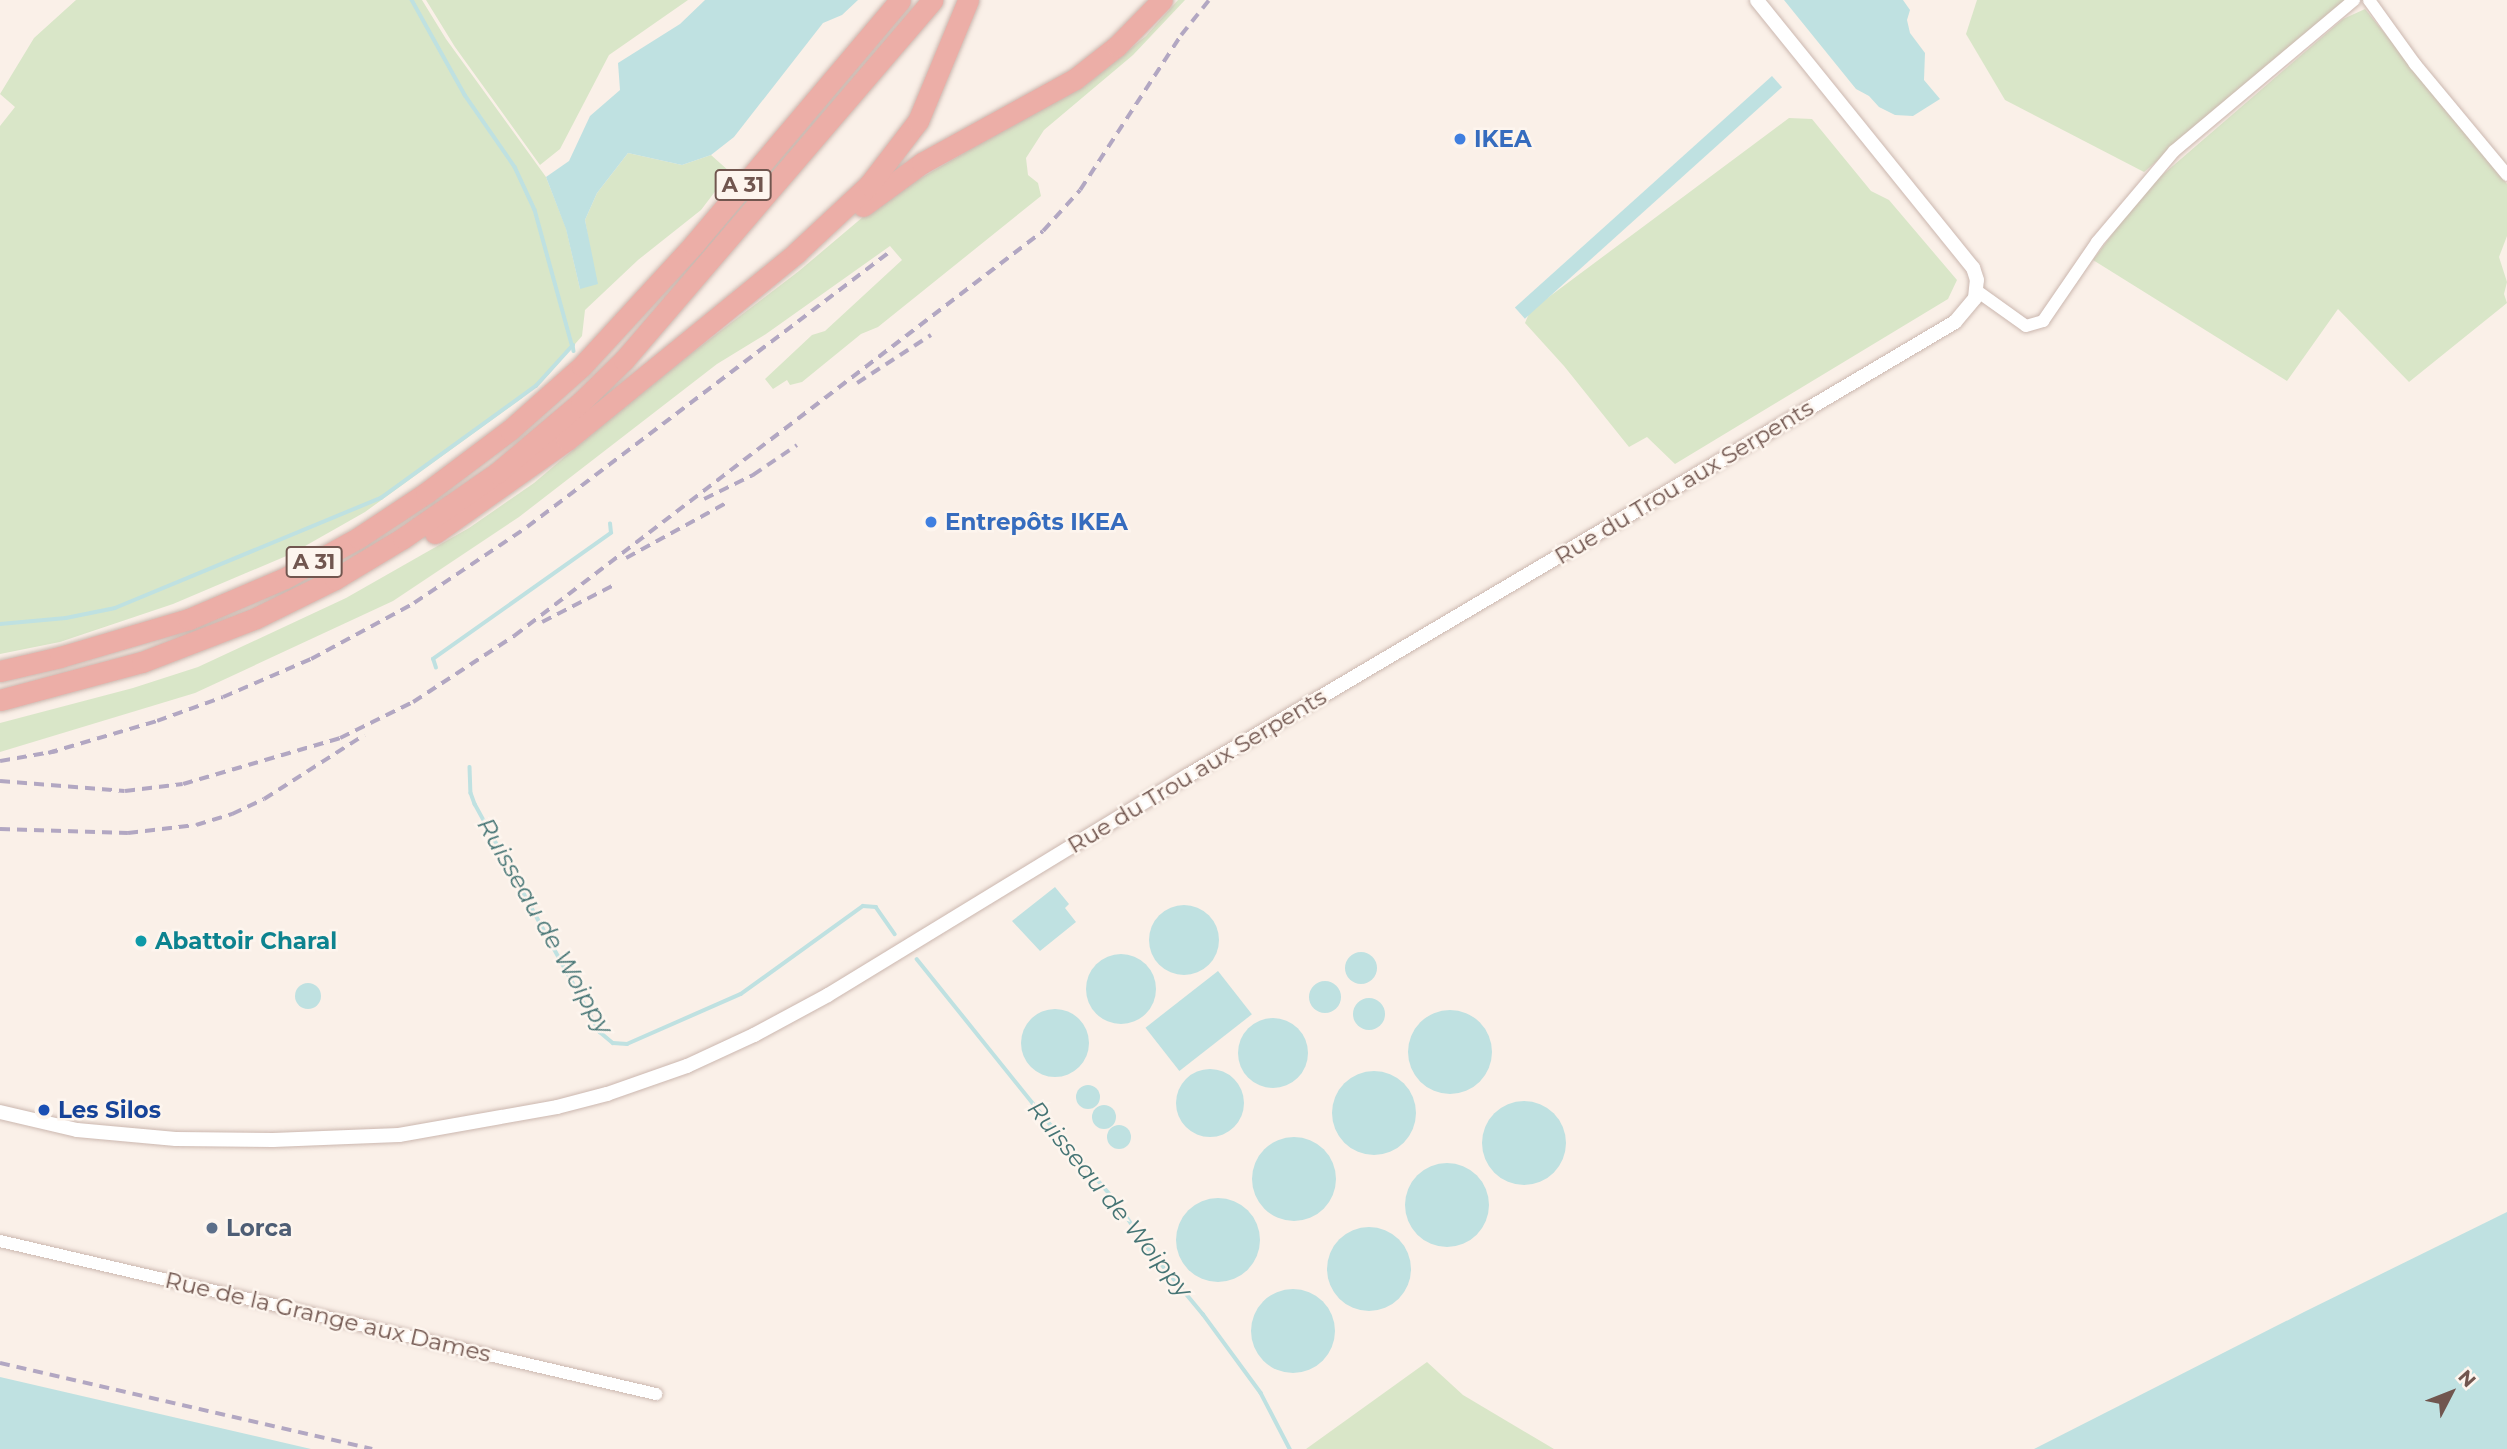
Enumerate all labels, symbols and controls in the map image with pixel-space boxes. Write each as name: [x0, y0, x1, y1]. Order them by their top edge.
place label: IKEA: [1474, 125, 1532, 153]
marker: IKEA: [1452, 131, 1468, 147]
road number: A 31: [713, 168, 773, 202]
street label: Rue du Trou aux Serpents: [1550, 394, 1818, 570]
place label: Entrepôts IKEA: [945, 508, 1128, 536]
marker: Entrepôts IKEA: [923, 514, 939, 530]
road number: A 31: [284, 544, 344, 580]
street label: Rue du Trou aux Serpents: [1063, 683, 1331, 859]
water label: Ruisseau de Woippy: [471, 813, 619, 1039]
place label: Abattoir Charal: [155, 927, 337, 955]
marker: Abattoir Charal: [133, 933, 149, 949]
water label: Ruisseau de Woippy: [1022, 1095, 1198, 1303]
place label: Les Silos: [58, 1096, 161, 1124]
marker: Les Silos: [36, 1102, 52, 1118]
place label: Lorca: [226, 1214, 292, 1242]
marker: Lorca: [204, 1220, 220, 1236]
street label: Rue de la Grange aux Dames: [162, 1266, 494, 1368]
north arrow: [2416, 1358, 2486, 1428]
text: N: [2453, 1365, 2481, 1392]

